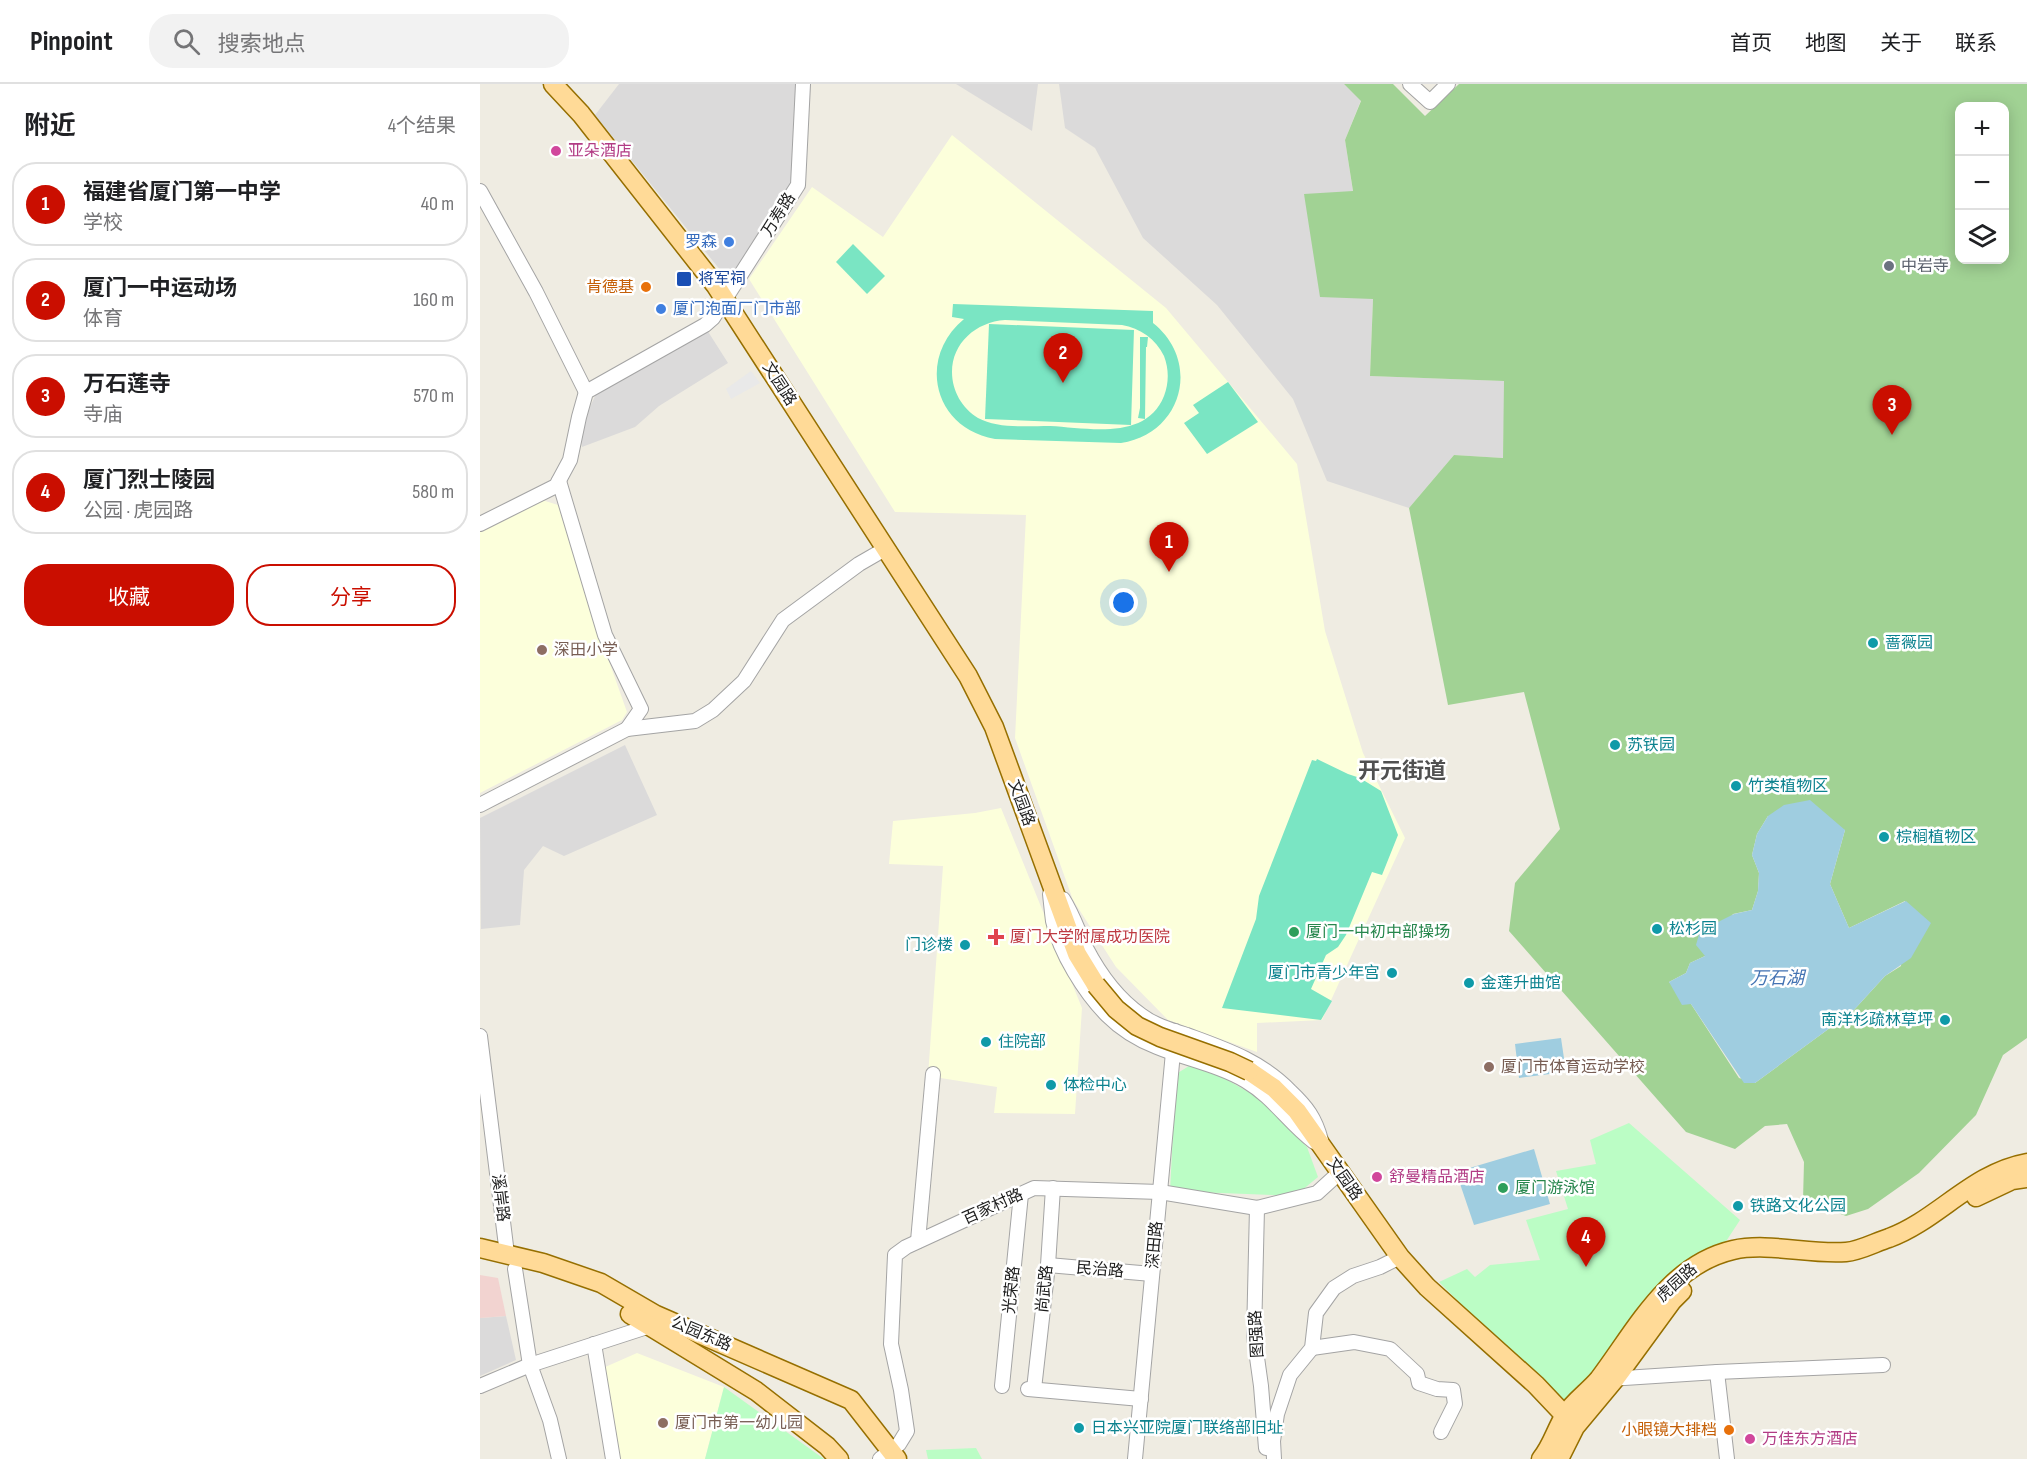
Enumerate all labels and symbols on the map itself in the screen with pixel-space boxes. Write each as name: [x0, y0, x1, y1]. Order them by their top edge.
place label: 亚朵酒店: [568, 142, 632, 161]
marker: 亚朵酒店: [549, 144, 563, 158]
street label: 万寿路: [758, 190, 800, 240]
place label: 罗森: [685, 233, 717, 252]
marker: 罗森: [722, 235, 736, 249]
place label: 中岩寺: [1901, 257, 1949, 276]
marker: 中岩寺: [1882, 259, 1896, 273]
marker: 将军祠: [675, 270, 693, 288]
place label: 将军祠: [698, 270, 746, 289]
place label: 肯德基: [586, 278, 634, 297]
marker: 肯德基: [639, 280, 653, 294]
place label: 厦门泡面厂门市部: [673, 300, 801, 319]
marker: 厦门泡面厂门市部: [654, 302, 668, 316]
pin: 2: [1044, 334, 1082, 383]
street label: 文园路: [758, 359, 800, 409]
pin: 3: [1872, 386, 1912, 435]
pin: 1: [1150, 522, 1188, 572]
your location: [1109, 588, 1138, 617]
place label: 蔷薇园: [1885, 634, 1933, 653]
marker: 蔷薇园: [1866, 636, 1880, 650]
place label: 深田小学: [554, 641, 618, 660]
marker: 深田小学: [535, 643, 549, 657]
place label: 苏铁园: [1627, 736, 1675, 755]
marker: 苏铁园: [1608, 738, 1622, 752]
district label: 开元街道: [1358, 758, 1446, 785]
street label: 文园路: [1004, 777, 1038, 829]
place label: 竹类植物区: [1748, 777, 1828, 796]
marker: 竹类植物区: [1729, 779, 1743, 793]
place label: 棕榈植物区: [1896, 828, 1976, 847]
marker: 棕榈植物区: [1877, 830, 1891, 844]
place label: 松杉园: [1669, 920, 1717, 939]
marker: 松杉园: [1650, 922, 1664, 936]
place label: 厦门一中初中部操场: [1306, 923, 1450, 942]
marker: 厦门一中初中部操场: [1287, 925, 1301, 939]
marker: 厦门大学附属成功医院: [987, 928, 1005, 946]
place label: 厦门大学附属成功医院: [1010, 928, 1170, 947]
place label: 门诊楼: [905, 936, 953, 955]
marker: 门诊楼: [958, 938, 972, 952]
place label: 厦门市青少年宫: [1268, 964, 1380, 983]
marker: 厦门市青少年宫: [1385, 966, 1399, 980]
water label: 万石湖: [1750, 968, 1807, 989]
place label: 金莲升曲馆: [1481, 974, 1561, 993]
marker: 金莲升曲馆: [1462, 976, 1476, 990]
place label: 南洋杉疏林草坪: [1821, 1010, 1933, 1030]
marker: 南洋杉疏林草坪: [1938, 1013, 1952, 1027]
place label: 住院部: [998, 1033, 1046, 1052]
marker: 住院部: [979, 1035, 993, 1049]
place label: 厦门市体育运动学校: [1501, 1058, 1645, 1077]
marker: 厦门市体育运动学校: [1482, 1060, 1496, 1074]
place label: 体检中心: [1063, 1076, 1127, 1095]
marker: 体检中心: [1044, 1078, 1058, 1092]
street label: 文园路: [1322, 1154, 1366, 1204]
place label: 舒曼精品酒店: [1389, 1168, 1485, 1187]
marker: 舒曼精品酒店: [1370, 1170, 1384, 1184]
street label: 溪岸路: [488, 1173, 512, 1223]
place label: 厦门游泳馆: [1515, 1179, 1595, 1198]
marker: 厦门游泳馆: [1496, 1181, 1510, 1195]
street label: 百家村路: [960, 1185, 1026, 1229]
place label: 铁路文化公园: [1750, 1197, 1846, 1216]
marker: 铁路文化公园: [1731, 1199, 1745, 1213]
pin: 4: [1566, 1218, 1606, 1267]
street label: 深田路: [1143, 1220, 1167, 1270]
street label: 民治路: [1075, 1258, 1125, 1282]
street label: 虎园路: [1653, 1260, 1701, 1306]
street label: 尚武路: [1033, 1264, 1057, 1314]
street label: 光荣路: [1000, 1265, 1024, 1315]
street label: 图强路: [1246, 1310, 1268, 1358]
street label: 公园东路: [668, 1313, 734, 1355]
place label: 厦门市第一幼儿园: [675, 1414, 803, 1433]
marker: 厦门市第一幼儿园: [656, 1416, 670, 1430]
place label: 日本兴亚院厦门联络部旧址: [1091, 1419, 1283, 1438]
marker: 日本兴亚院厦门联络部旧址: [1072, 1421, 1086, 1435]
place label: 小眼镜大排档: [1621, 1421, 1717, 1440]
marker: 小眼镜大排档: [1722, 1423, 1736, 1437]
place label: 万佳东方酒店: [1762, 1430, 1858, 1449]
marker: 万佳东方酒店: [1743, 1432, 1757, 1446]

